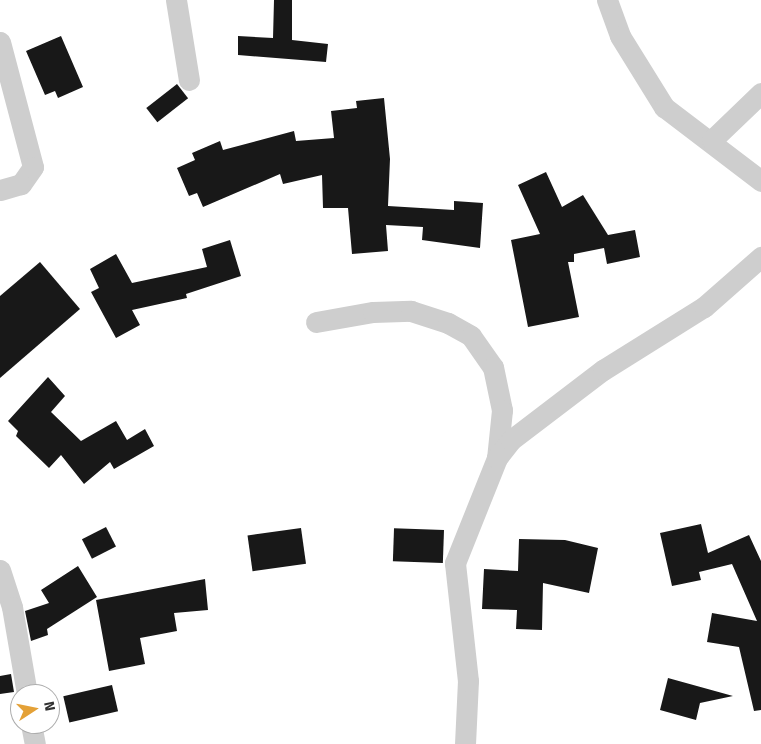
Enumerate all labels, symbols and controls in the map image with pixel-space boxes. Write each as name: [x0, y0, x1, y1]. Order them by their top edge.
north arrow: [10, 684, 60, 734]
text: N: [40, 700, 58, 712]

